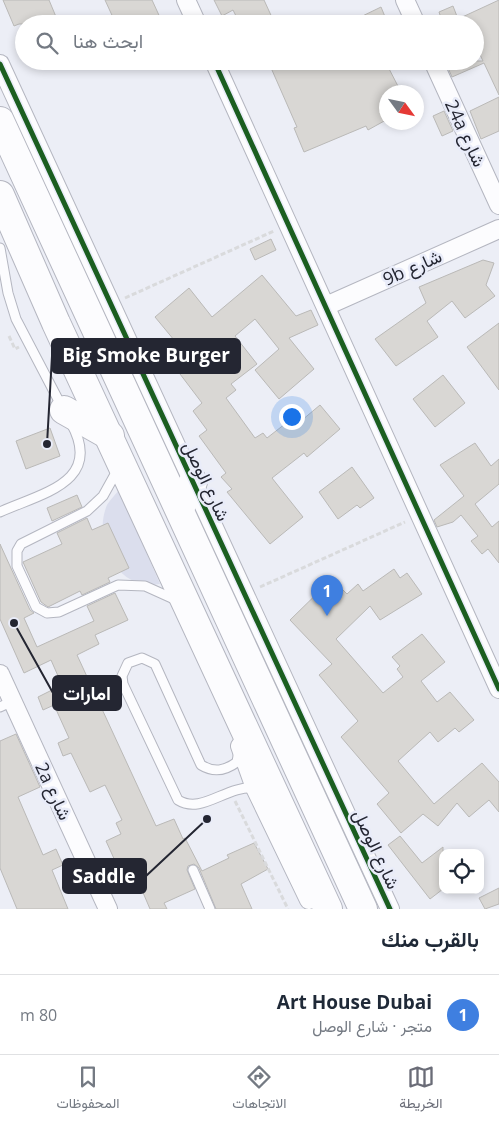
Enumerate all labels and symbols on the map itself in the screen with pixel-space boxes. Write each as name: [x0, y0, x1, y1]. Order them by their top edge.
north arrow: [379, 85, 424, 130]
street label: 24a شارع: [439, 96, 492, 171]
street label: 9b شارع: [379, 243, 446, 292]
callout: Big Smoke Burger: [52, 339, 240, 373]
text: Big Smoke Burger: [62, 342, 230, 368]
your location: [279, 404, 305, 430]
street label: شارع الوصل: [177, 437, 236, 525]
pin: 1: [311, 575, 343, 616]
callout: امارات: [53, 676, 121, 710]
text: امارات: [63, 680, 111, 706]
street label: 2a شارع: [29, 758, 78, 824]
street label: شارع الوصل: [347, 805, 406, 893]
callout: Saddle: [63, 859, 146, 893]
text: Saddle: [72, 863, 136, 889]

